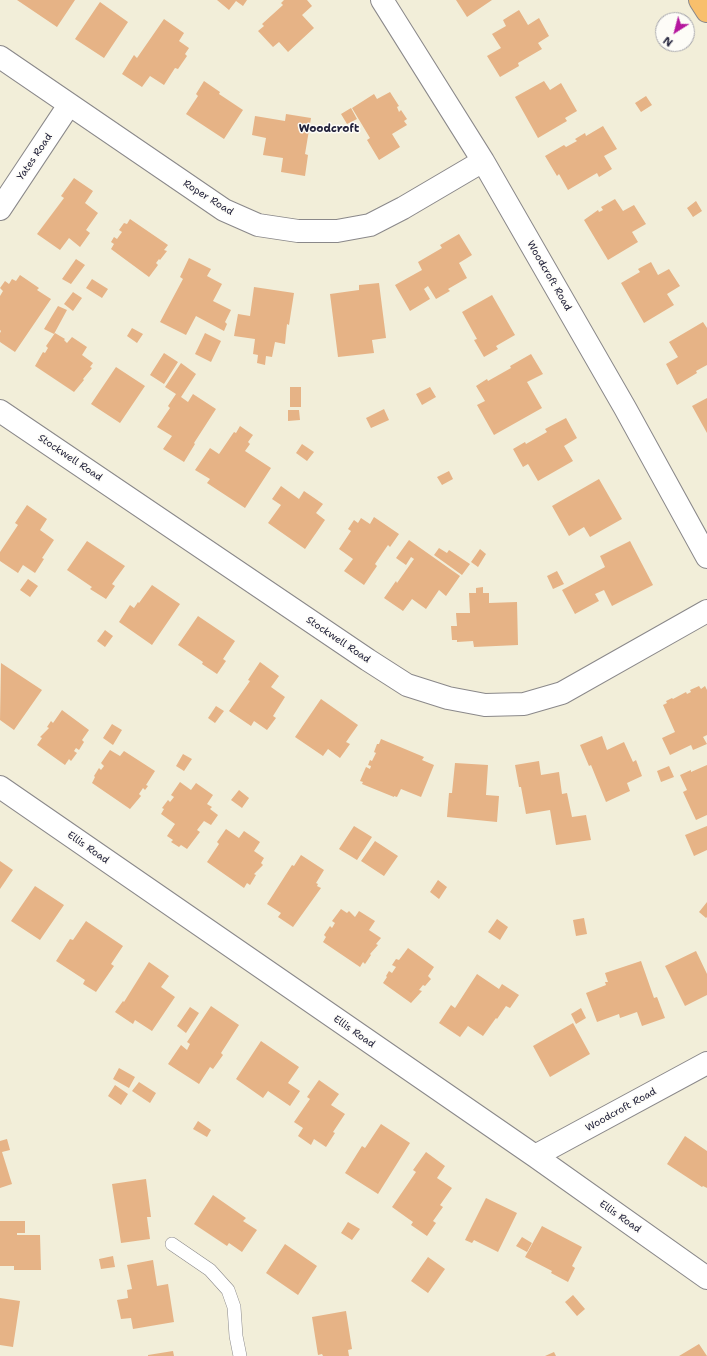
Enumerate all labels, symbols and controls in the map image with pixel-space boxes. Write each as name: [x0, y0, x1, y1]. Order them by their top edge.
north arrow: [655, 12, 695, 52]
text: N: [660, 33, 676, 50]
district label: Woodcroft: [299, 122, 359, 136]
street label: Yates Road: [15, 131, 55, 183]
street label: Roper Road: [181, 178, 235, 218]
street label: Woodcroft Road: [524, 239, 574, 313]
street label: Stockwell Road: [36, 432, 104, 484]
street label: Stockwell Road: [304, 614, 372, 666]
street label: Ellis Road: [65, 829, 111, 867]
street label: Ellis Road: [331, 1013, 377, 1051]
street label: Woodcroft Road: [584, 1086, 658, 1134]
street label: Ellis Road: [597, 1198, 643, 1236]

